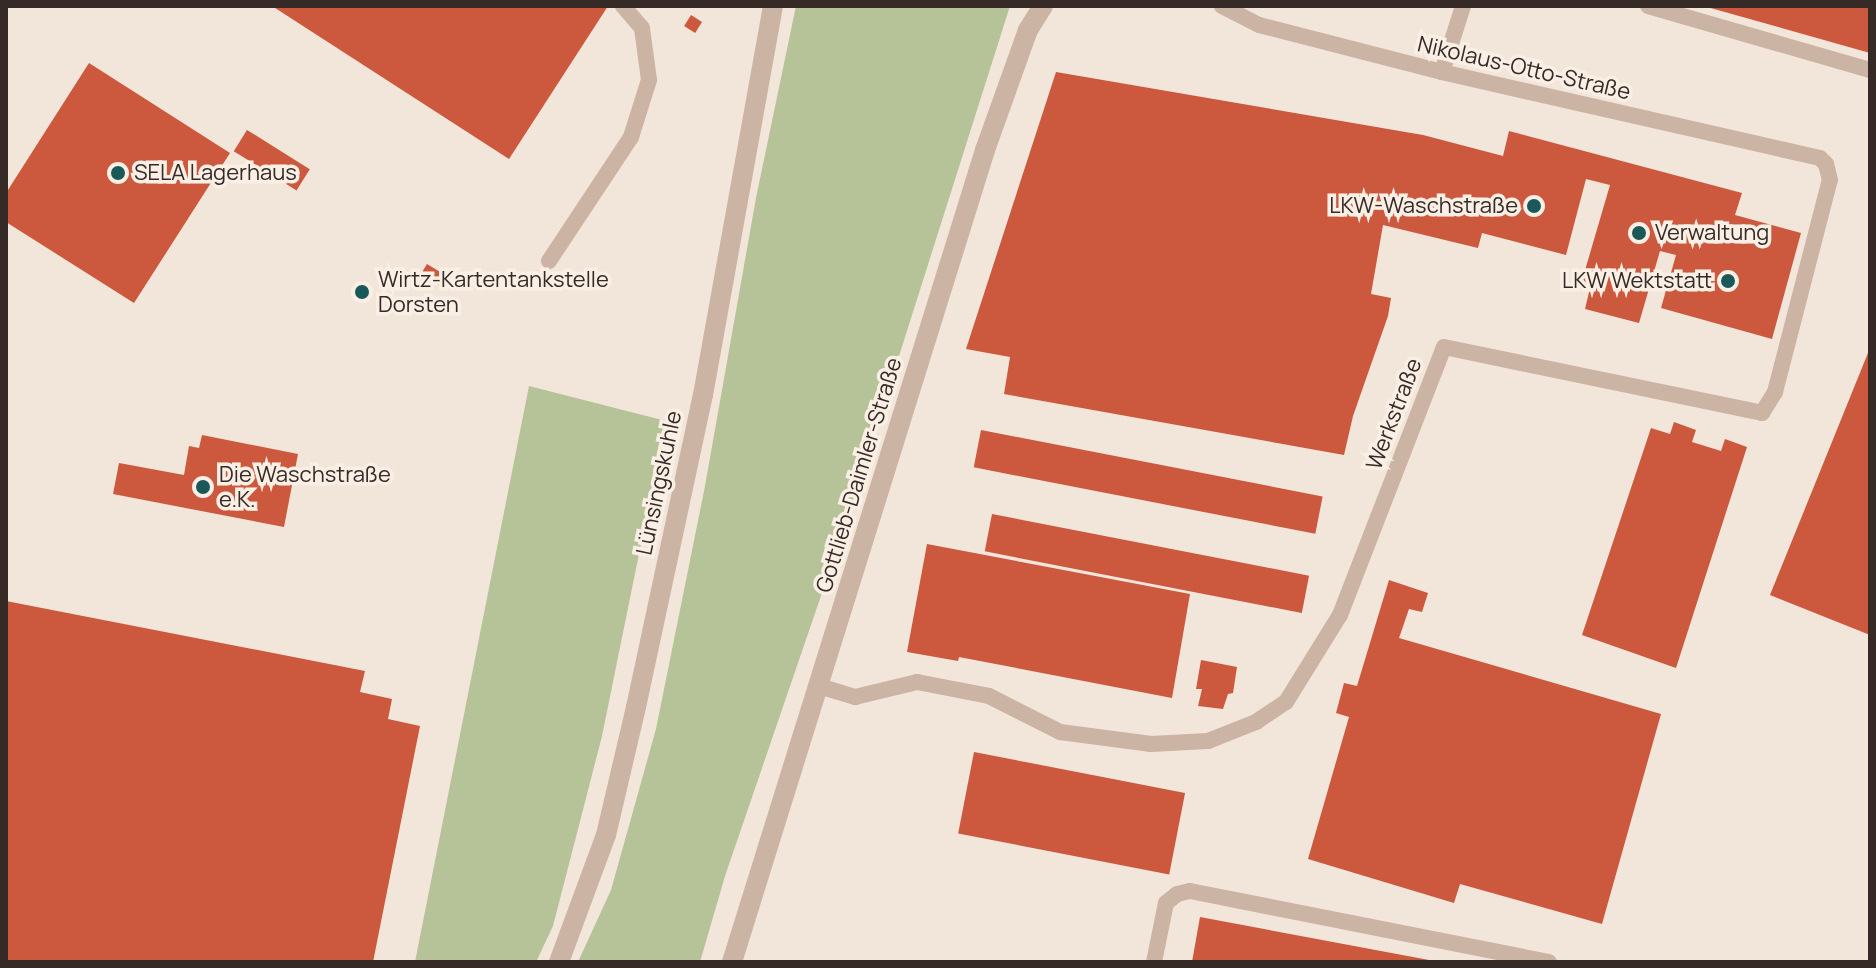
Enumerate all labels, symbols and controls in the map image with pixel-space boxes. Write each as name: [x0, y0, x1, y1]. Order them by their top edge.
street label: Nikolaus-Otto-Straße: [1415, 31, 1633, 105]
place label: SELA Lagerhaus: [134, 160, 297, 186]
marker: SELA Lagerhaus: [109, 164, 127, 182]
place label: LKW-Waschstraße: [1329, 193, 1518, 219]
marker: LKW-Waschstraße: [1525, 197, 1543, 215]
place label: Verwaltung: [1655, 220, 1769, 246]
marker: Verwaltung: [1630, 224, 1648, 242]
place label: Wirtz-Kartentankstelle Dorsten: [378, 266, 609, 318]
place label: LKW Wektstatt: [1562, 268, 1712, 294]
marker: LKW Wektstatt: [1719, 272, 1737, 290]
marker: Wirtz-Kartentankstelle Dorsten: [353, 283, 371, 301]
street label: Gottlieb-Daimler-Straße: [811, 354, 907, 596]
street label: Werkstraße: [1361, 355, 1427, 473]
street label: Lünsingskuhle: [631, 408, 687, 558]
place label: Die Waschstraße e.K.: [219, 461, 391, 512]
marker: Die Waschstraße e.K.: [194, 478, 212, 496]

